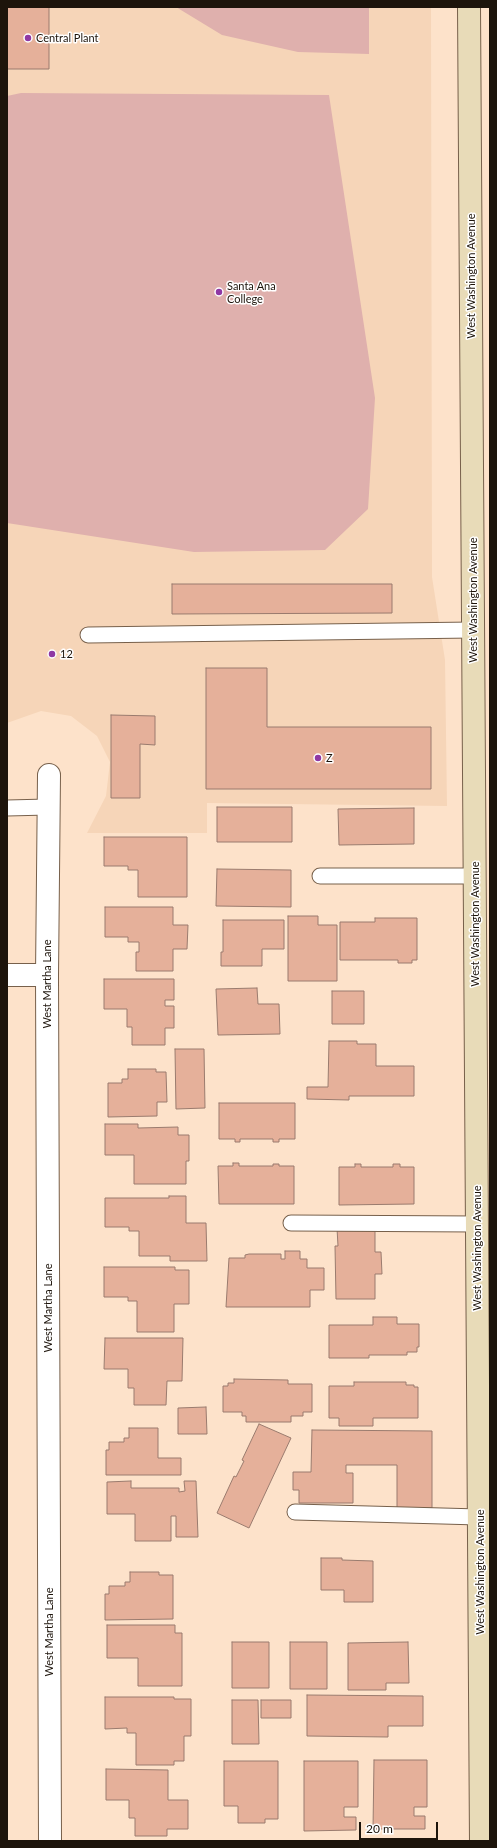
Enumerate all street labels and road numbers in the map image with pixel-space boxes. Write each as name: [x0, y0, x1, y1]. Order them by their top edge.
street label: West Washington Avenue: [464, 213, 478, 339]
street label: West Washington Avenue: [466, 537, 480, 663]
street label: West Washington Avenue: [468, 861, 482, 987]
street label: West Martha Lane: [40, 939, 54, 1029]
street label: West Washington Avenue: [470, 1185, 484, 1311]
street label: West Martha Lane: [41, 1263, 55, 1353]
street label: West Washington Avenue: [473, 1509, 487, 1635]
street label: West Martha Lane: [42, 1587, 56, 1677]

